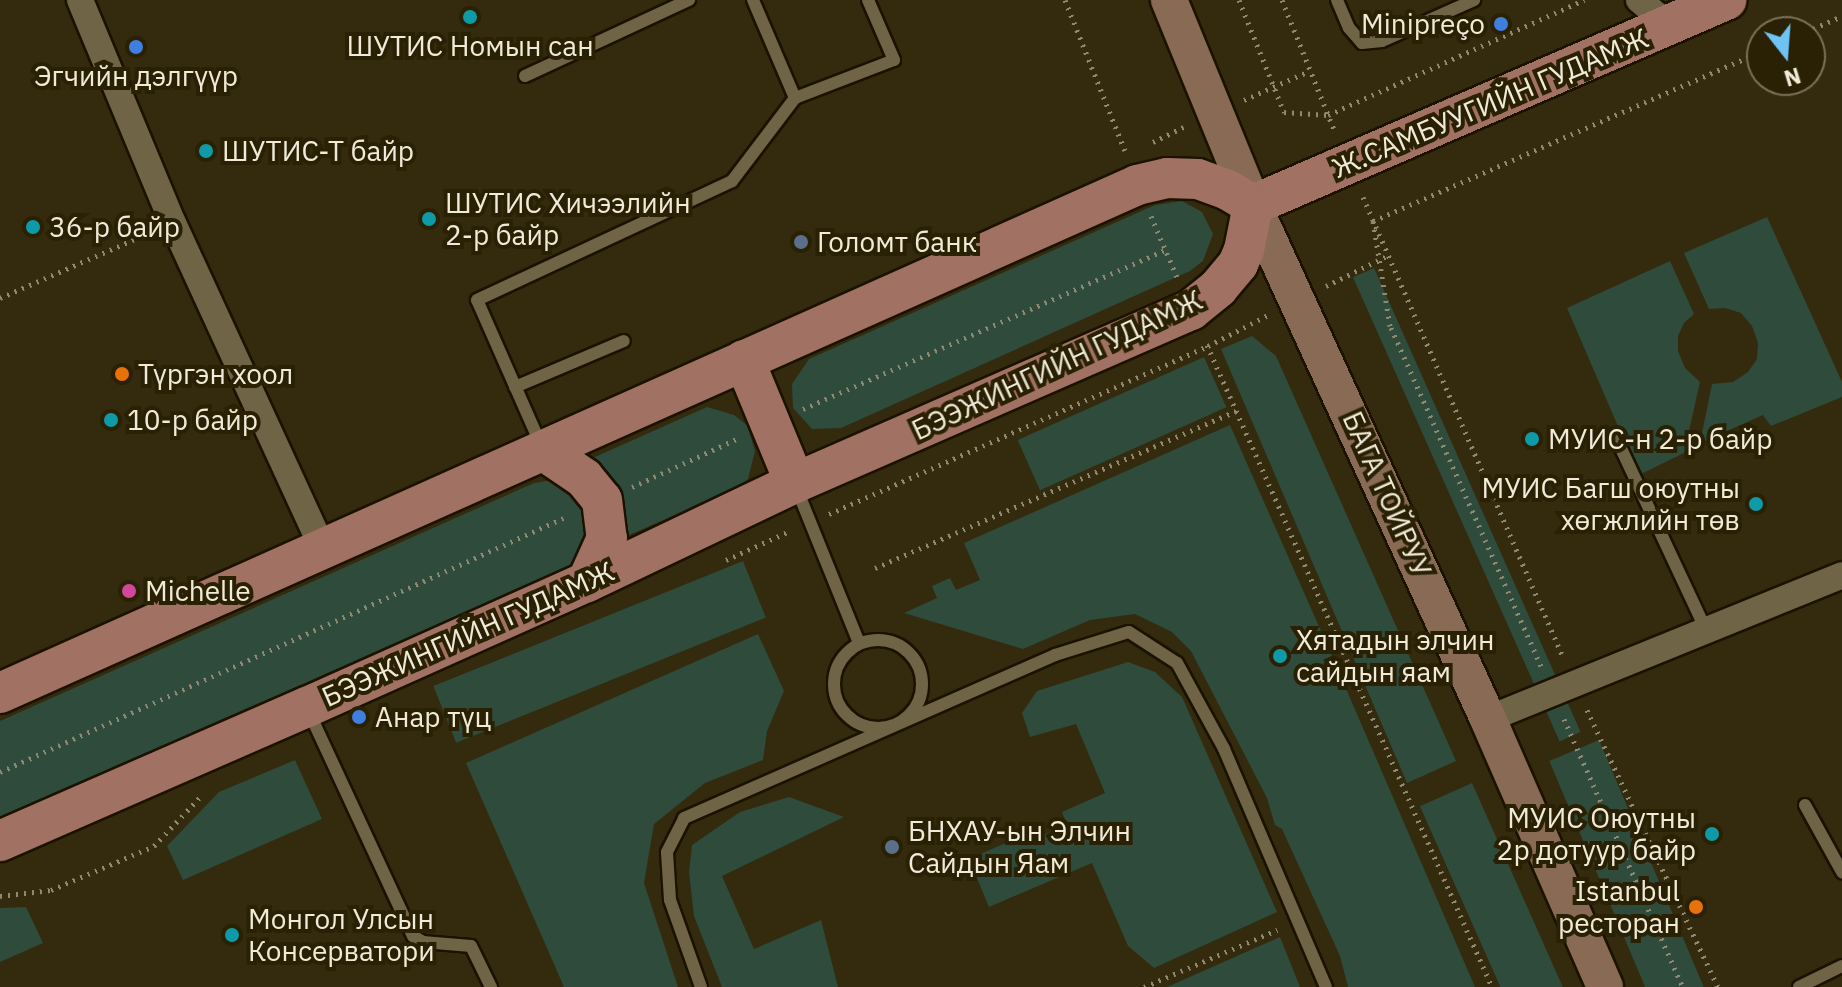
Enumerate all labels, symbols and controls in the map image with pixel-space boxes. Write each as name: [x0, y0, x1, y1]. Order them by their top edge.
place label: Minipreço: [1361, 7, 1485, 41]
marker: ШУТИС Номын сан: [461, 8, 479, 26]
marker: Minipreço: [1492, 15, 1510, 33]
north arrow: [1746, 16, 1826, 96]
street label: Ж.САМБУУГИЙН ГУДАМЖ: [1327, 21, 1653, 185]
place label: ШУТИС Номын сан: [346, 29, 594, 63]
marker: Эгчийн дэлгүүр: [127, 38, 145, 56]
place label: Эгчийн дэлгүүр: [34, 59, 238, 93]
text: N: [1781, 61, 1804, 94]
place label: ШУТИС-Т байр: [222, 134, 414, 168]
marker: ШУТИС-Т байр: [197, 142, 215, 160]
place label: ШУТИС Хичээлийн 2-р байр: [445, 186, 691, 252]
place label: 36-р байр: [49, 210, 180, 244]
marker: ШУТИС Хичээлийн 2-р байр: [420, 210, 438, 228]
marker: 36-р байр: [24, 218, 42, 236]
place label: Голомт банк: [817, 225, 977, 259]
marker: Голомт банк: [792, 233, 810, 251]
street label: БЭЭЖИНГИЙН ГУДАМЖ: [906, 283, 1208, 447]
place label: Түргэн хоол: [138, 357, 293, 391]
marker: Түргэн хоол: [113, 365, 131, 383]
place label: 10-р байр: [127, 403, 258, 437]
street label: БАГА ТОЙРУУ: [1336, 406, 1438, 582]
marker: 10-р байр: [102, 411, 120, 429]
place label: МУИС-н 2-р байр: [1548, 422, 1773, 456]
marker: МУИС-н 2-р байр: [1523, 430, 1541, 448]
place label: МУИС Багш оюутны хөгжлийн төв: [1481, 471, 1740, 537]
marker: МУИС Багш оюутны хөгжлийн төв: [1747, 495, 1765, 513]
street label: БЭЭЖИНГИЙН ГУДАМЖ: [317, 554, 619, 714]
place label: Michelle: [145, 574, 251, 608]
marker: Michelle: [120, 582, 138, 600]
place label: Хятадын элчин сайдын яам: [1296, 623, 1495, 689]
marker: Хятадын элчин сайдын яам: [1271, 647, 1289, 665]
place label: Анар түц: [375, 700, 491, 734]
marker: Анар түц: [350, 708, 368, 726]
place label: МУИС Оюутны 2р дотуур байр: [1497, 801, 1696, 867]
place label: БНХАУ-ын Элчин Сайдын Яам: [908, 814, 1131, 880]
marker: МУИС Оюутны 2р дотуур байр: [1703, 825, 1721, 843]
marker: БНХАУ-ын Элчин Сайдын Яам: [883, 838, 901, 856]
place label: Istanbul ресторан: [1558, 874, 1680, 940]
marker: Istanbul ресторан: [1687, 898, 1705, 916]
place label: Монгол Улсын Консерватори: [248, 902, 435, 968]
marker: Монгол Улсын Консерватори: [223, 926, 241, 944]

